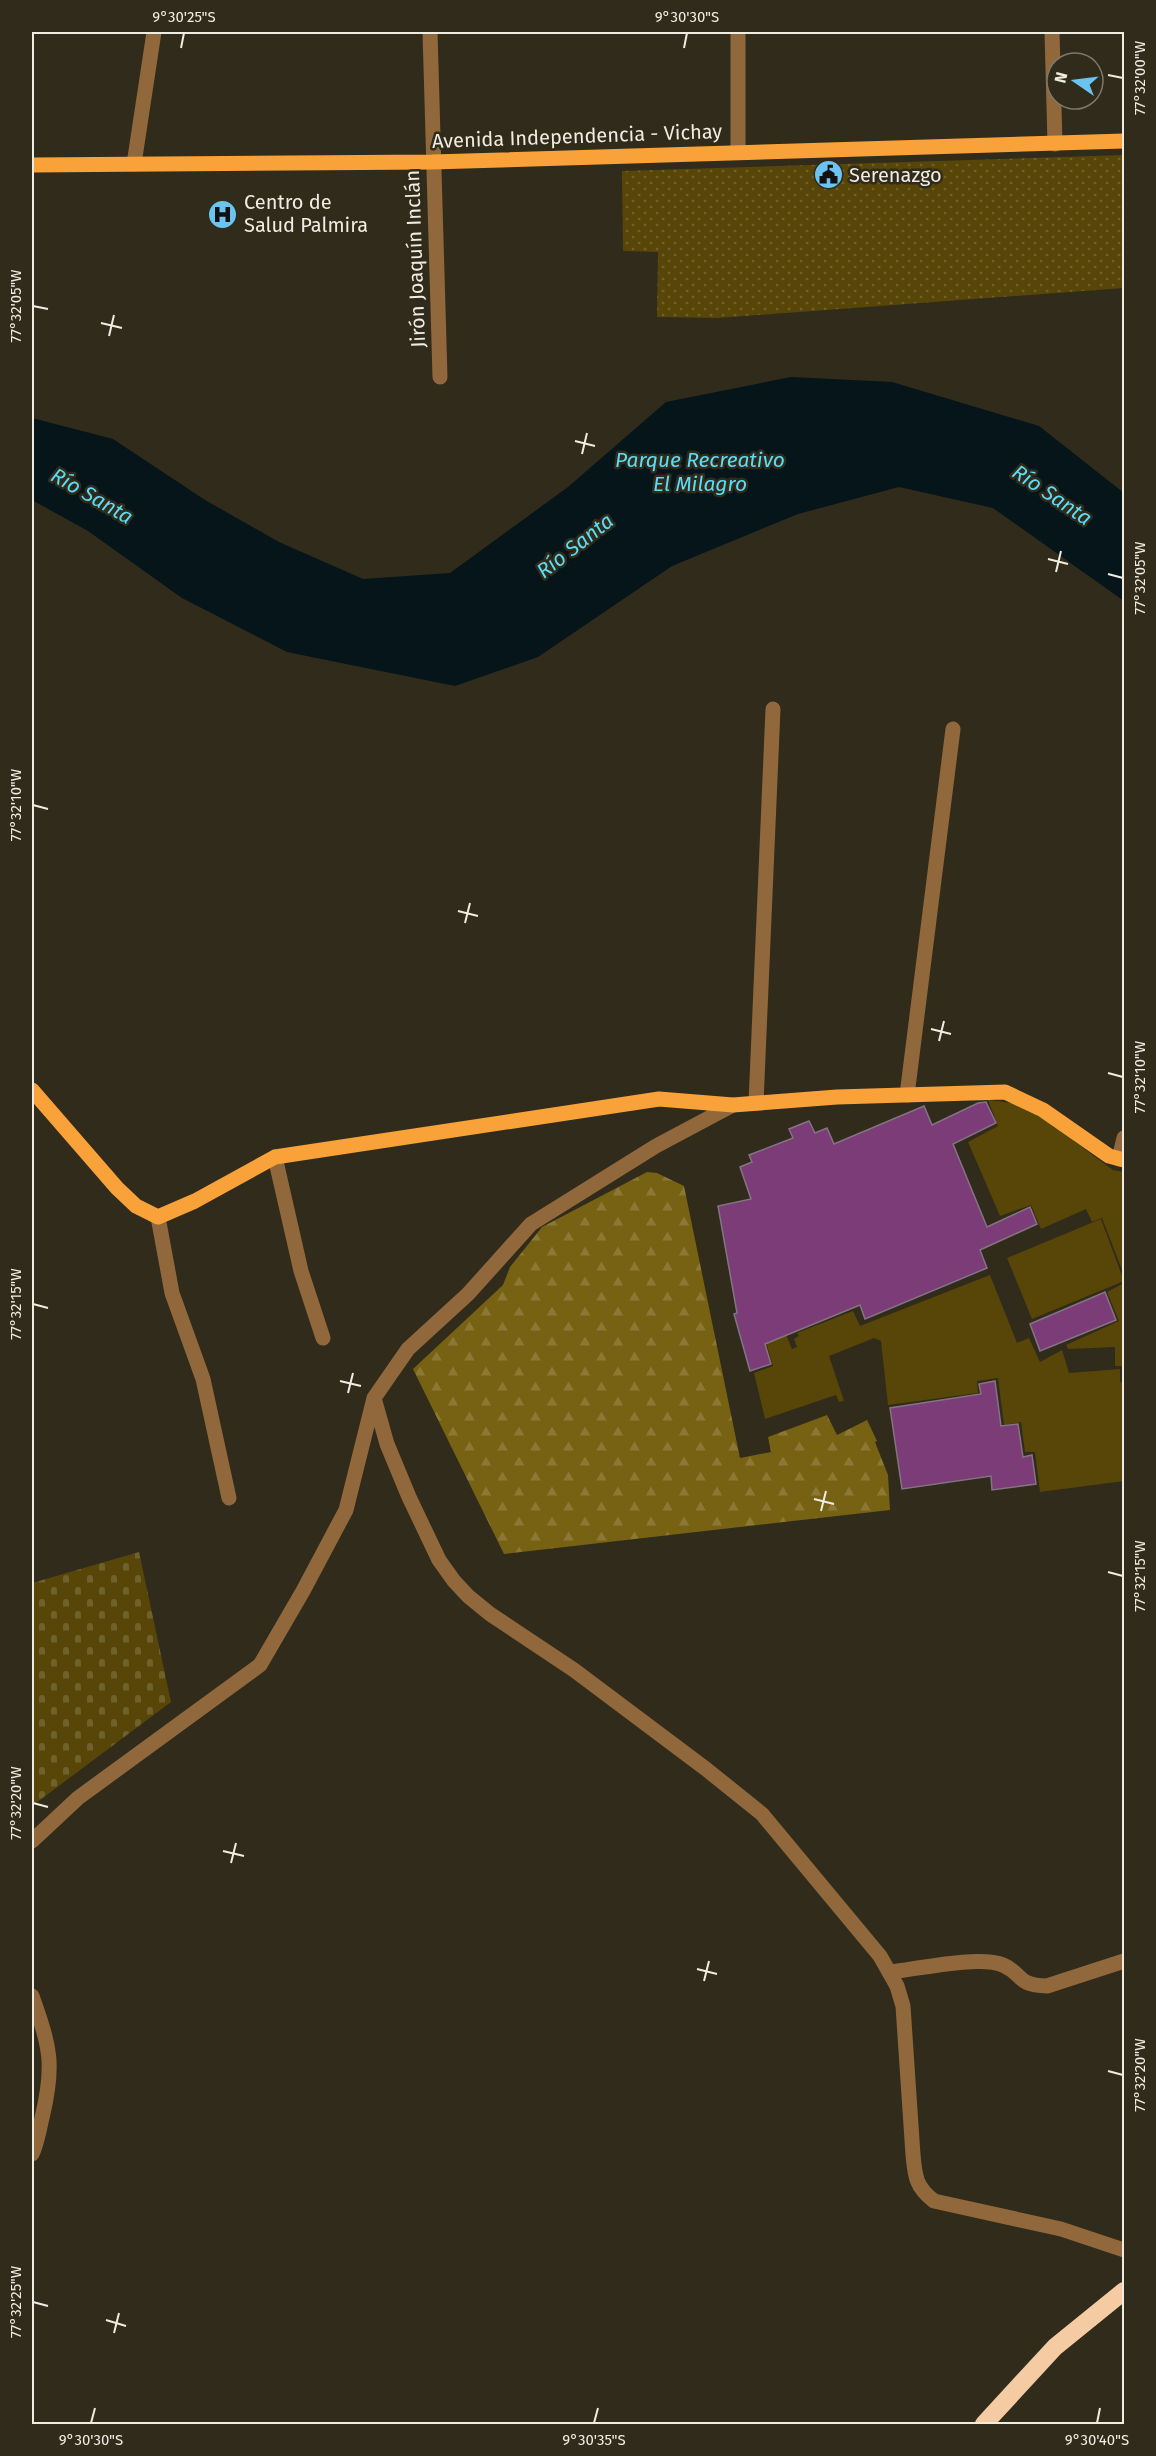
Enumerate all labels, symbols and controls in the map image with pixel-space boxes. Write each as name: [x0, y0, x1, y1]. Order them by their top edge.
text: 9°30'25"S: [152, 8, 216, 26]
text: 9°30'30"S: [655, 8, 719, 26]
text: 77°32'00"W: [1131, 40, 1149, 115]
north arrow: [1045, 51, 1105, 111]
text: N: [1050, 70, 1071, 85]
street label: Avenida Independencia - Vichay: [431, 119, 723, 153]
public building icon: Serenazgo: [812, 159, 844, 191]
place label: Serenazgo: [849, 163, 942, 187]
street label: Jirón Joaquín Inclán: [400, 170, 430, 348]
place label: Centro de Salud Palmira: [244, 190, 368, 237]
hospital icon: Centro de Salud Palmira: [207, 198, 239, 230]
text: 77°32'05"W: [7, 269, 25, 343]
water label: Parque Recreativo El Milagro: [615, 447, 785, 497]
water label: Río Santa: [1007, 459, 1097, 531]
water label: Río Santa: [46, 462, 138, 530]
water label: Río Santa: [531, 508, 619, 584]
text: 77°32'05"W: [1131, 541, 1149, 615]
text: 77°32'10"W: [7, 768, 25, 841]
text: 77°32'10"W: [1131, 1040, 1149, 1113]
text: 77°32'15"W: [7, 1268, 25, 1340]
text: 77°32'15"W: [1131, 1540, 1149, 1612]
text: 77°32'20"W: [7, 1766, 25, 1840]
text: 77°32'20"W: [1131, 2038, 1149, 2112]
text: 77°32'25"W: [7, 2265, 25, 2338]
text: 9°30'30"S: [59, 2431, 123, 2449]
text: 9°30'35"S: [562, 2431, 626, 2449]
text: 9°30'40"S: [1065, 2431, 1129, 2449]

